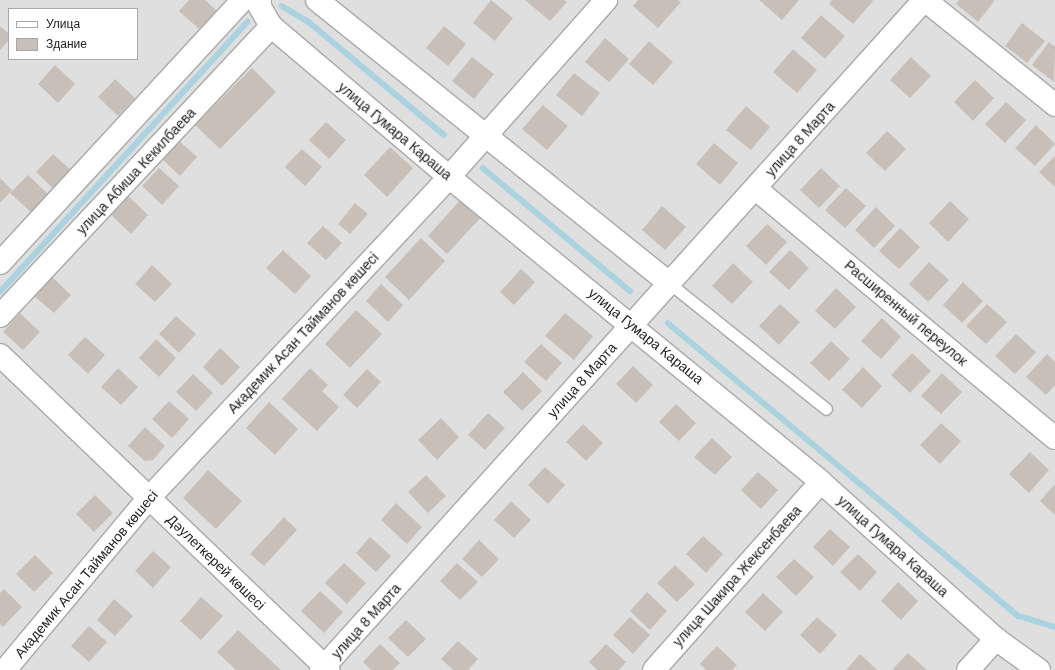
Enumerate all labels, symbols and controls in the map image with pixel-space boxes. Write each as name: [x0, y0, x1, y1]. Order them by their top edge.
legend: [8, 8, 138, 60]
text: Улица: [46, 17, 80, 31]
text: Здание: [46, 37, 87, 51]
street label: улица Гумара Караша: [335, 79, 455, 183]
street label: улица 8 Марта: [762, 98, 838, 180]
street label: улица Абиша Кекилбаева: [73, 104, 199, 238]
street label: Академик Асан Тайманов көшесі: [224, 249, 382, 417]
street label: Расширенный переулок: [841, 257, 971, 369]
street label: улица Гумара Караша: [585, 284, 707, 388]
street label: улица 8 Марта: [544, 339, 620, 421]
street label: Академик Асан Тайманов көшесі: [11, 487, 161, 661]
street label: улица Гумара Караша: [834, 492, 952, 600]
street label: улица Шакира Жексенбаева: [669, 502, 805, 650]
street label: Дәулеткерей көшесі: [163, 511, 269, 613]
street label: улица 8 Марта: [328, 580, 404, 662]

